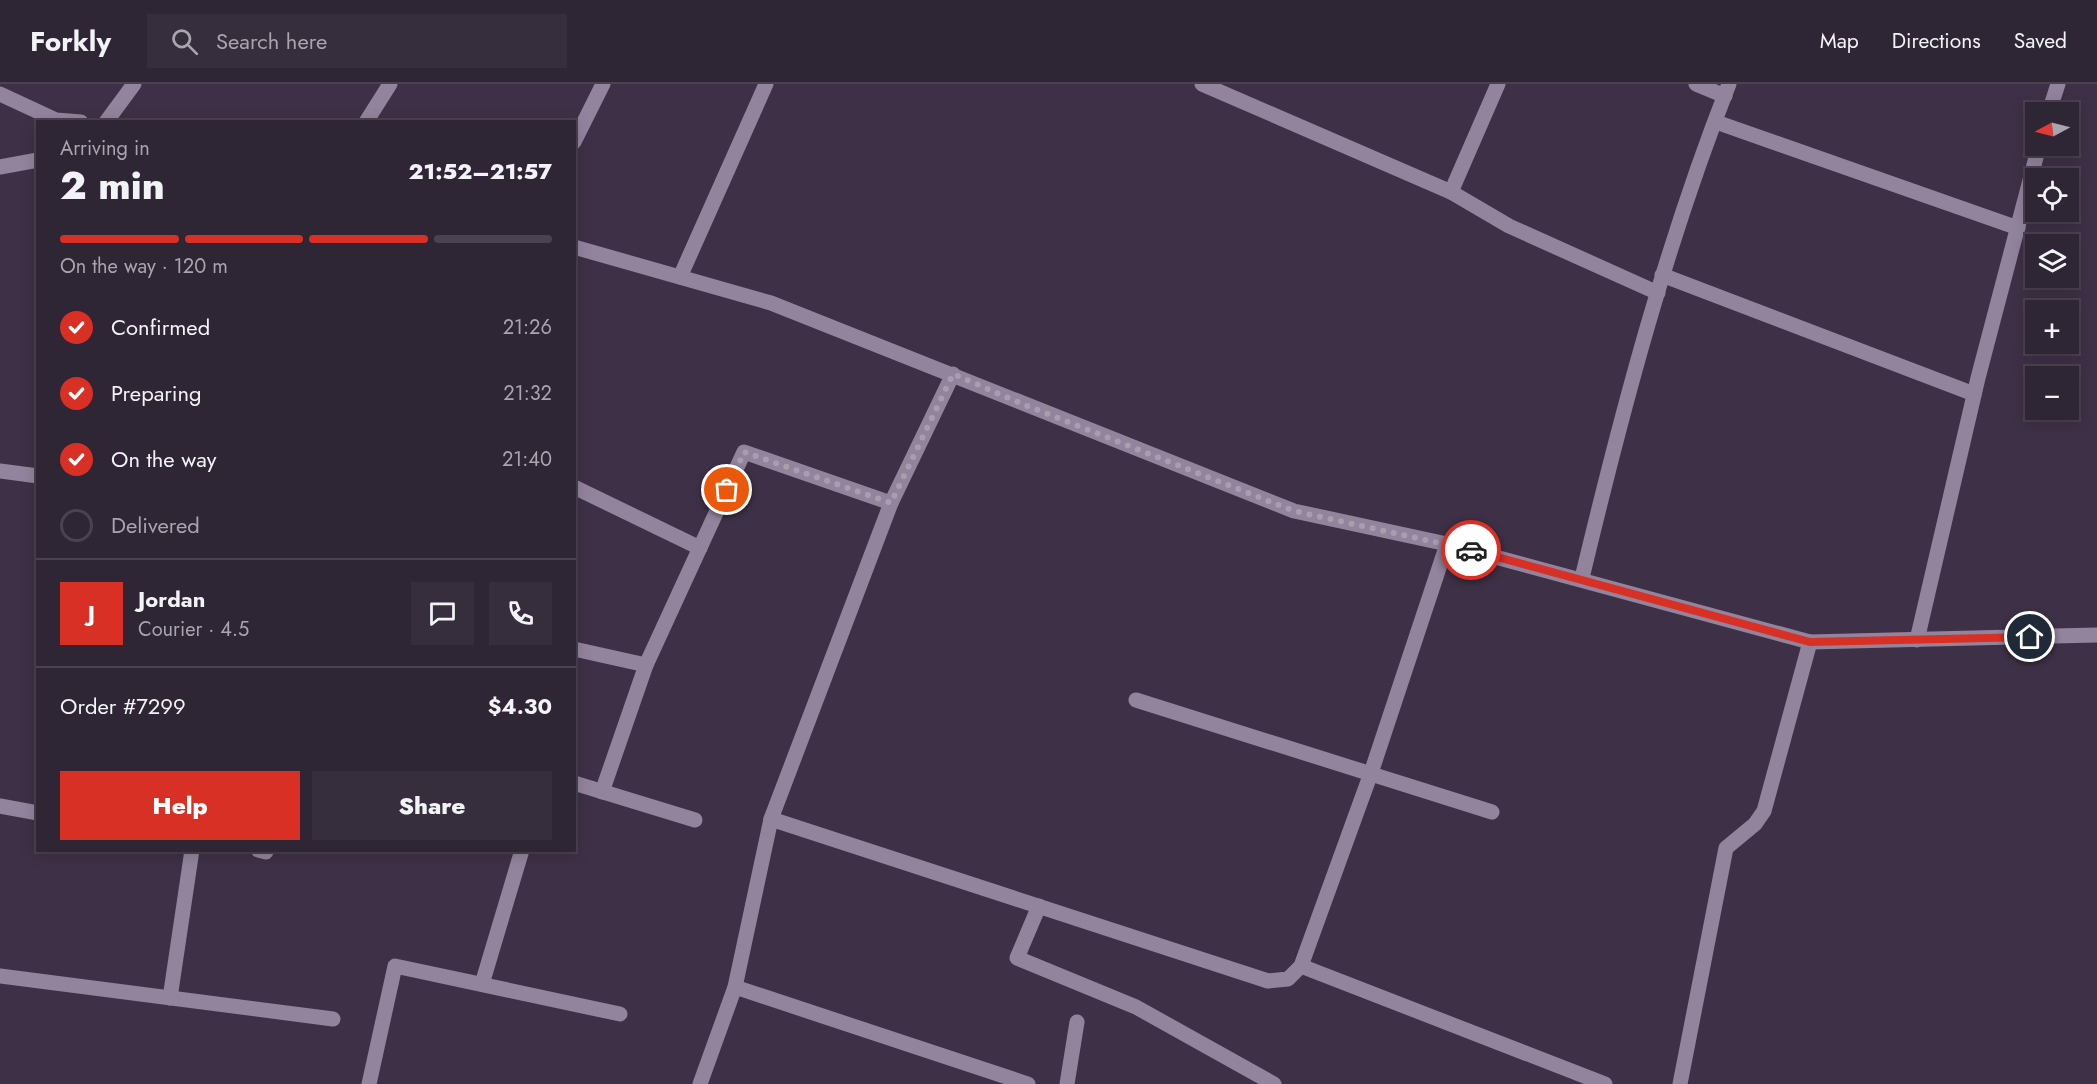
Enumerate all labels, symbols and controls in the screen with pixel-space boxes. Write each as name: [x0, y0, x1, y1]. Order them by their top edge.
search box: [147, 14, 567, 68]
text: Forkly: [30, 21, 111, 62]
icon: search: [168, 25, 201, 58]
text: Search here: [216, 25, 327, 57]
text: Map: [1820, 26, 1859, 56]
text: Directions: [1892, 26, 1981, 56]
text: Saved: [2014, 26, 2067, 56]
north arrow: [2025, 102, 2079, 156]
map controls: [2025, 102, 2079, 420]
text: Arriving in: [60, 134, 150, 163]
text: 21:52–21:57: [409, 155, 552, 187]
text: 2 min: [60, 157, 165, 214]
button: locate: [2025, 168, 2079, 222]
button: layers: [2025, 234, 2079, 288]
text: On the way · 120 m: [60, 252, 228, 281]
button: +: [2025, 300, 2079, 354]
icon: check: [60, 311, 93, 344]
text: Confirmed: [111, 311, 210, 343]
text: 21:26: [503, 313, 552, 342]
button: −: [2025, 366, 2079, 420]
icon: check: [60, 377, 93, 410]
text: Preparing: [111, 377, 202, 409]
text: 21:32: [503, 379, 552, 408]
icon: check: [60, 443, 93, 476]
text: On the way: [111, 443, 216, 475]
text: 21:40: [502, 445, 552, 474]
pin: [701, 464, 752, 515]
icon: bag: [710, 473, 743, 506]
text: Delivered: [111, 509, 200, 541]
courier: [1441, 520, 1501, 580]
icon: car: [1455, 534, 1488, 567]
button: chat: [411, 582, 474, 645]
button: phone: [489, 582, 552, 645]
text: Jordan: [138, 583, 205, 615]
text: J: [88, 597, 95, 629]
pin: [2004, 611, 2055, 662]
text: Courier · 4.5: [138, 615, 249, 644]
icon: home: [2013, 620, 2046, 653]
text: Order #7299: [60, 690, 186, 722]
text: $4.30: [488, 690, 552, 722]
button: Help: [60, 771, 300, 840]
button: Share: [312, 771, 552, 840]

